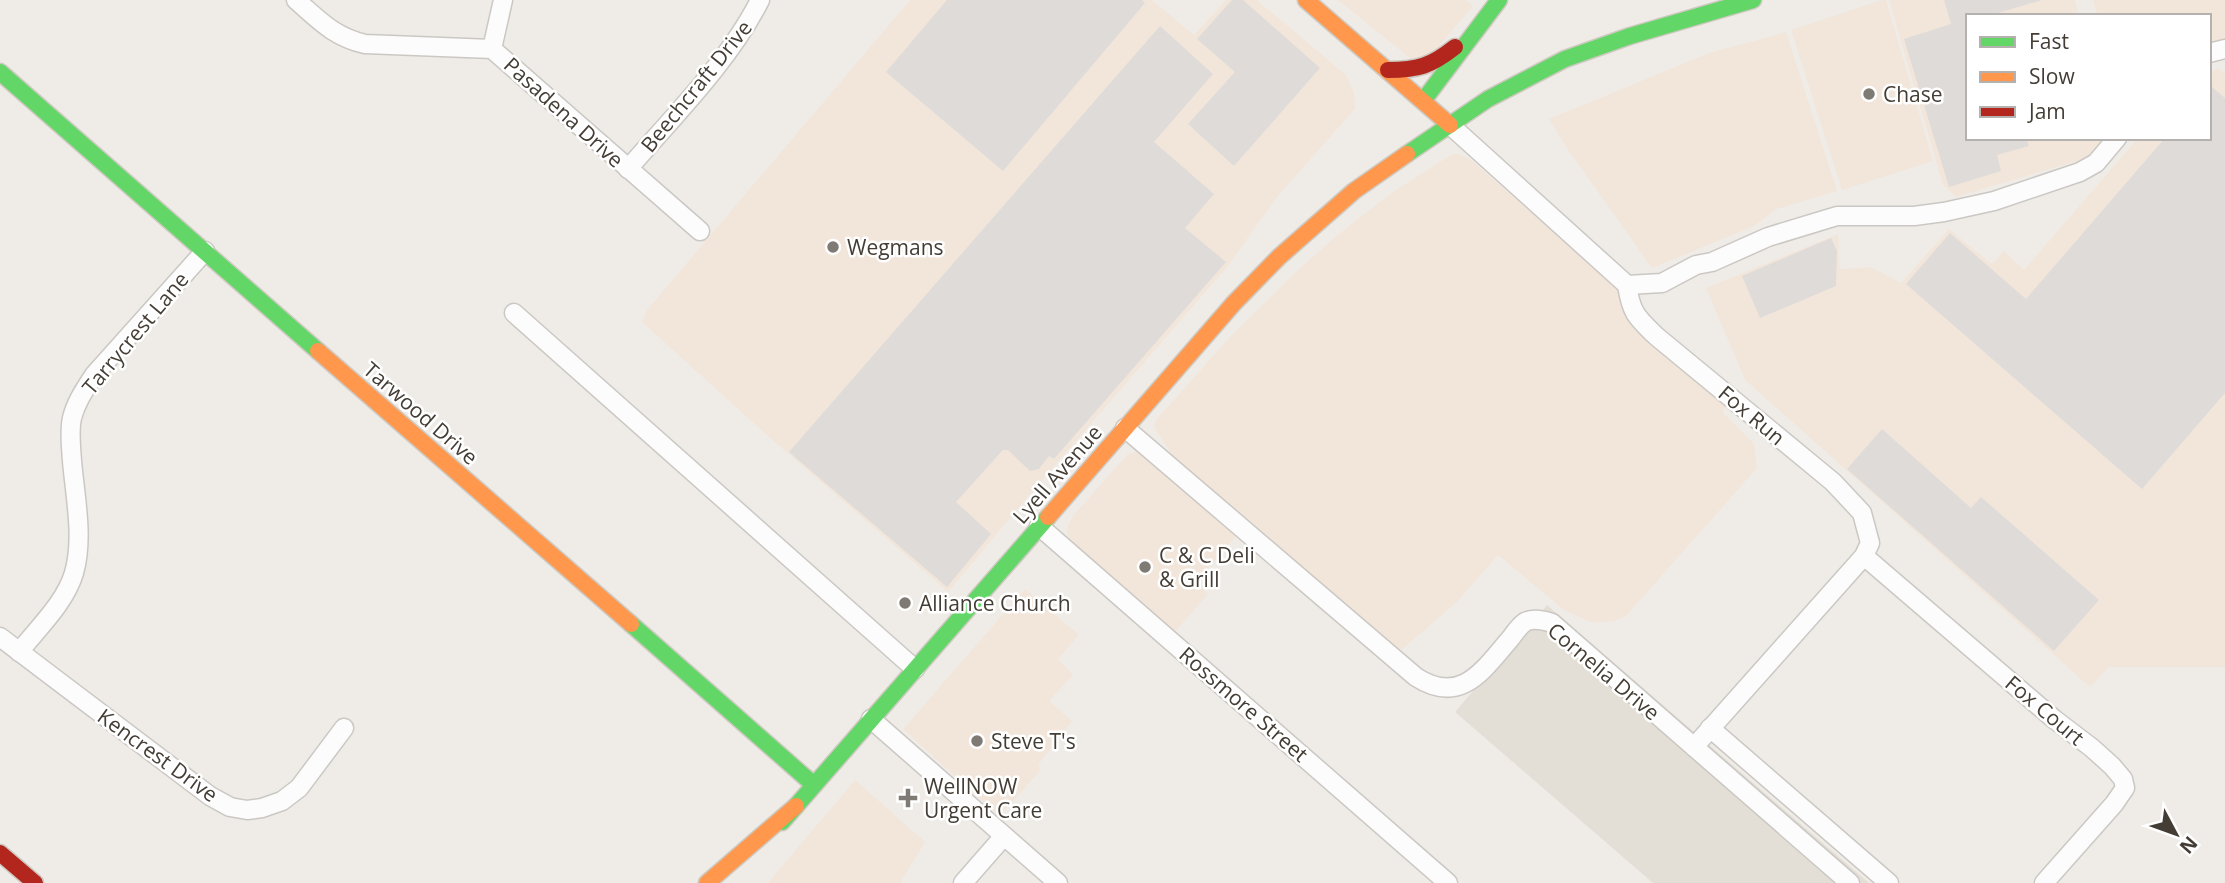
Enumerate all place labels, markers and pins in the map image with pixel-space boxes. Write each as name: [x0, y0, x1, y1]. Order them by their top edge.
place label: Chase: [1883, 80, 1943, 108]
marker: Chase: [1861, 86, 1877, 102]
place label: Wegmans: [847, 233, 944, 261]
marker: Wegmans: [825, 239, 841, 255]
place label: C & C Deli & Grill: [1159, 541, 1255, 593]
marker: C & C Deli & Grill: [1137, 559, 1153, 575]
place label: Alliance Church: [919, 589, 1071, 617]
marker: Alliance Church: [897, 595, 913, 611]
place label: Steve T's: [991, 727, 1076, 755]
marker: Steve T's: [969, 733, 985, 749]
place label: WellNOW Urgent Care: [924, 772, 1042, 824]
marker: WellNOW Urgent Care: [898, 788, 918, 808]

